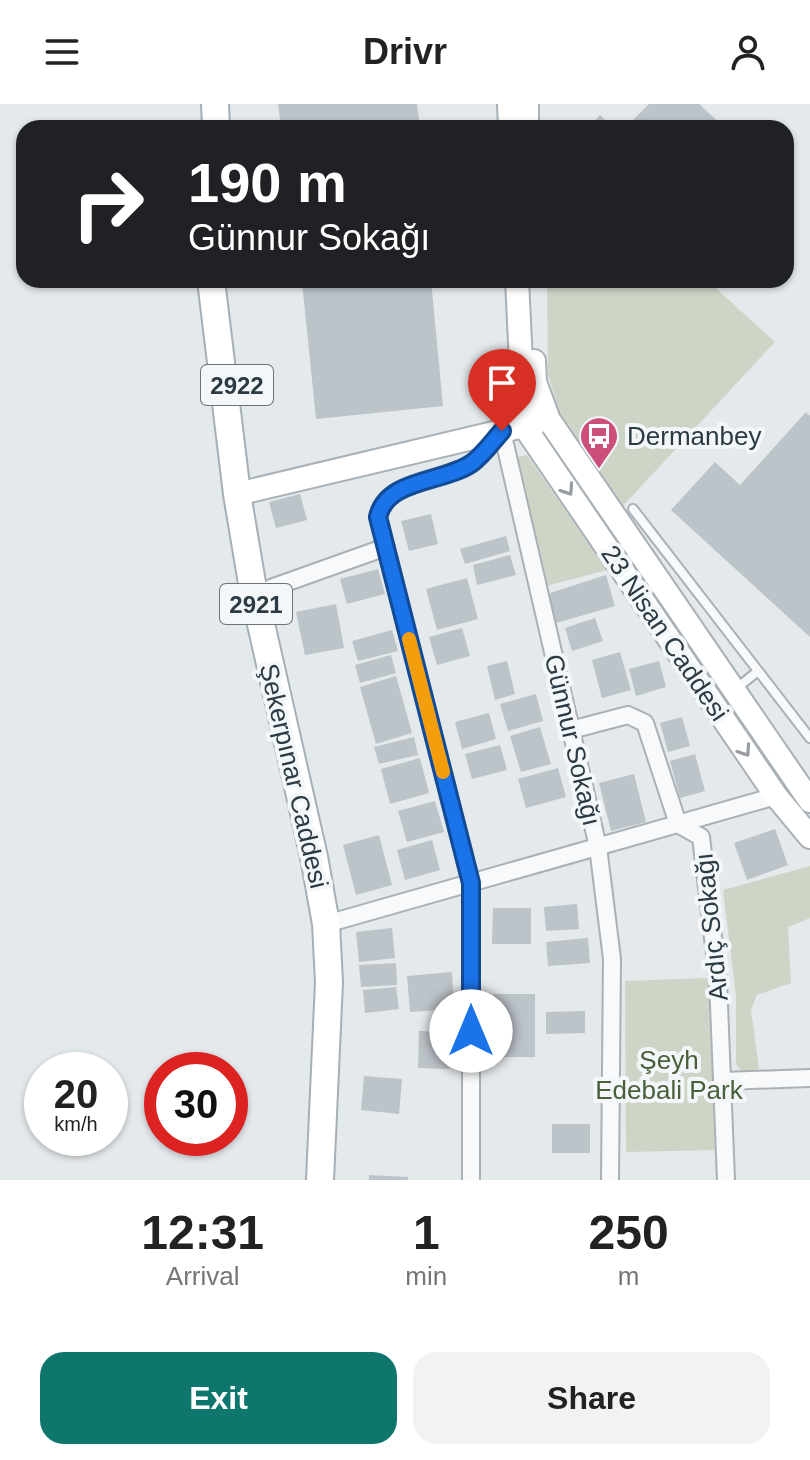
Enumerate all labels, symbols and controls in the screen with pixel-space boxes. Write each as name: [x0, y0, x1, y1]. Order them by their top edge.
icon: menu: [40, 30, 84, 74]
icon: person: [726, 30, 770, 74]
text: Drivr: [363, 31, 447, 72]
text: 190 m: [188, 151, 347, 214]
icon: right: [56, 152, 160, 256]
text: Günnur Sokağı: [188, 217, 430, 258]
pin: [468, 349, 536, 431]
icon: arrive: [480, 361, 524, 405]
road number: 2922: [201, 365, 273, 405]
bus stop icon: Dermanbey: [578, 415, 620, 470]
place label: Dermanbey: [627, 421, 761, 451]
one-way arrow: [558, 482, 573, 496]
street label: 23 Nisan Caddesi: [595, 540, 735, 726]
road number: 2921: [220, 584, 292, 624]
street label: Günnur Sokağı: [539, 651, 607, 829]
street label: Şekerpınar Caddesi: [254, 661, 334, 891]
one-way arrow: [735, 743, 750, 757]
street label: Ardıç Sokağı: [688, 851, 734, 1003]
position arrow: [429, 989, 513, 1073]
park label: Şeyh Edebali Park: [595, 1045, 744, 1105]
speed limit sign: 30: [144, 1052, 248, 1156]
text: 20: [54, 1072, 98, 1116]
text: km/h: [54, 1113, 98, 1135]
text: 12:31: [141, 1206, 264, 1259]
text: 1: [413, 1206, 440, 1259]
text: 250: [589, 1206, 669, 1259]
text: Arrival: [166, 1261, 240, 1291]
text: min: [405, 1261, 447, 1291]
text: m: [618, 1261, 639, 1291]
button: Exit: [40, 1352, 397, 1444]
button: Share: [413, 1352, 770, 1444]

